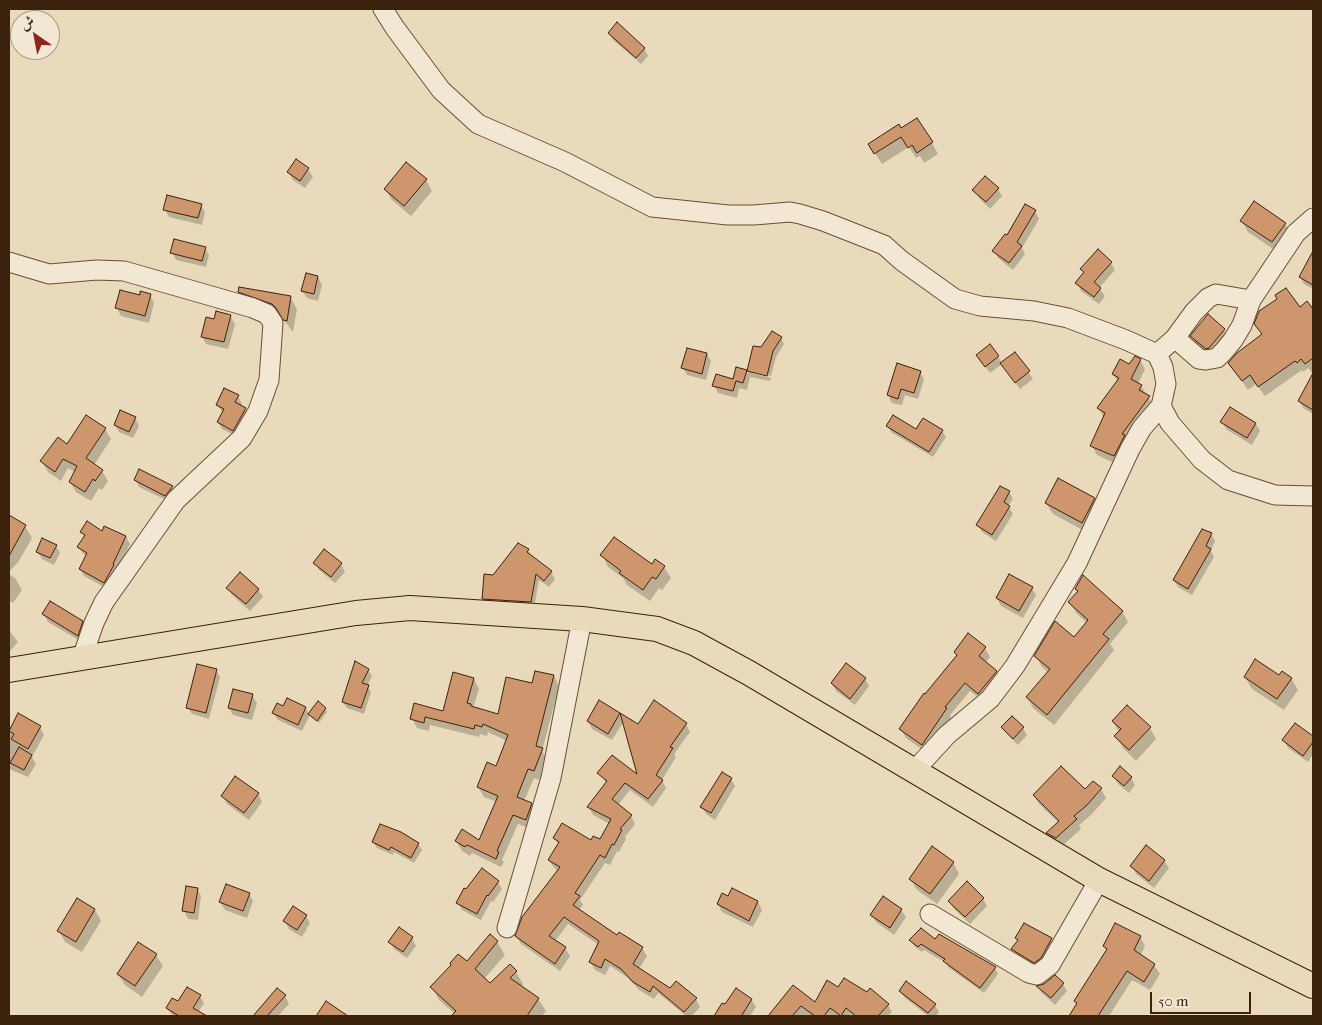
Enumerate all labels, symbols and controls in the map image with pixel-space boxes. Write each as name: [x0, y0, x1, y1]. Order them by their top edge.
north arrow: [10, 10, 60, 60]
text: ش: [17, 12, 38, 34]
scale bar: [1152, 982, 1253, 1014]
text: 50 m: [1158, 992, 1188, 1010]

